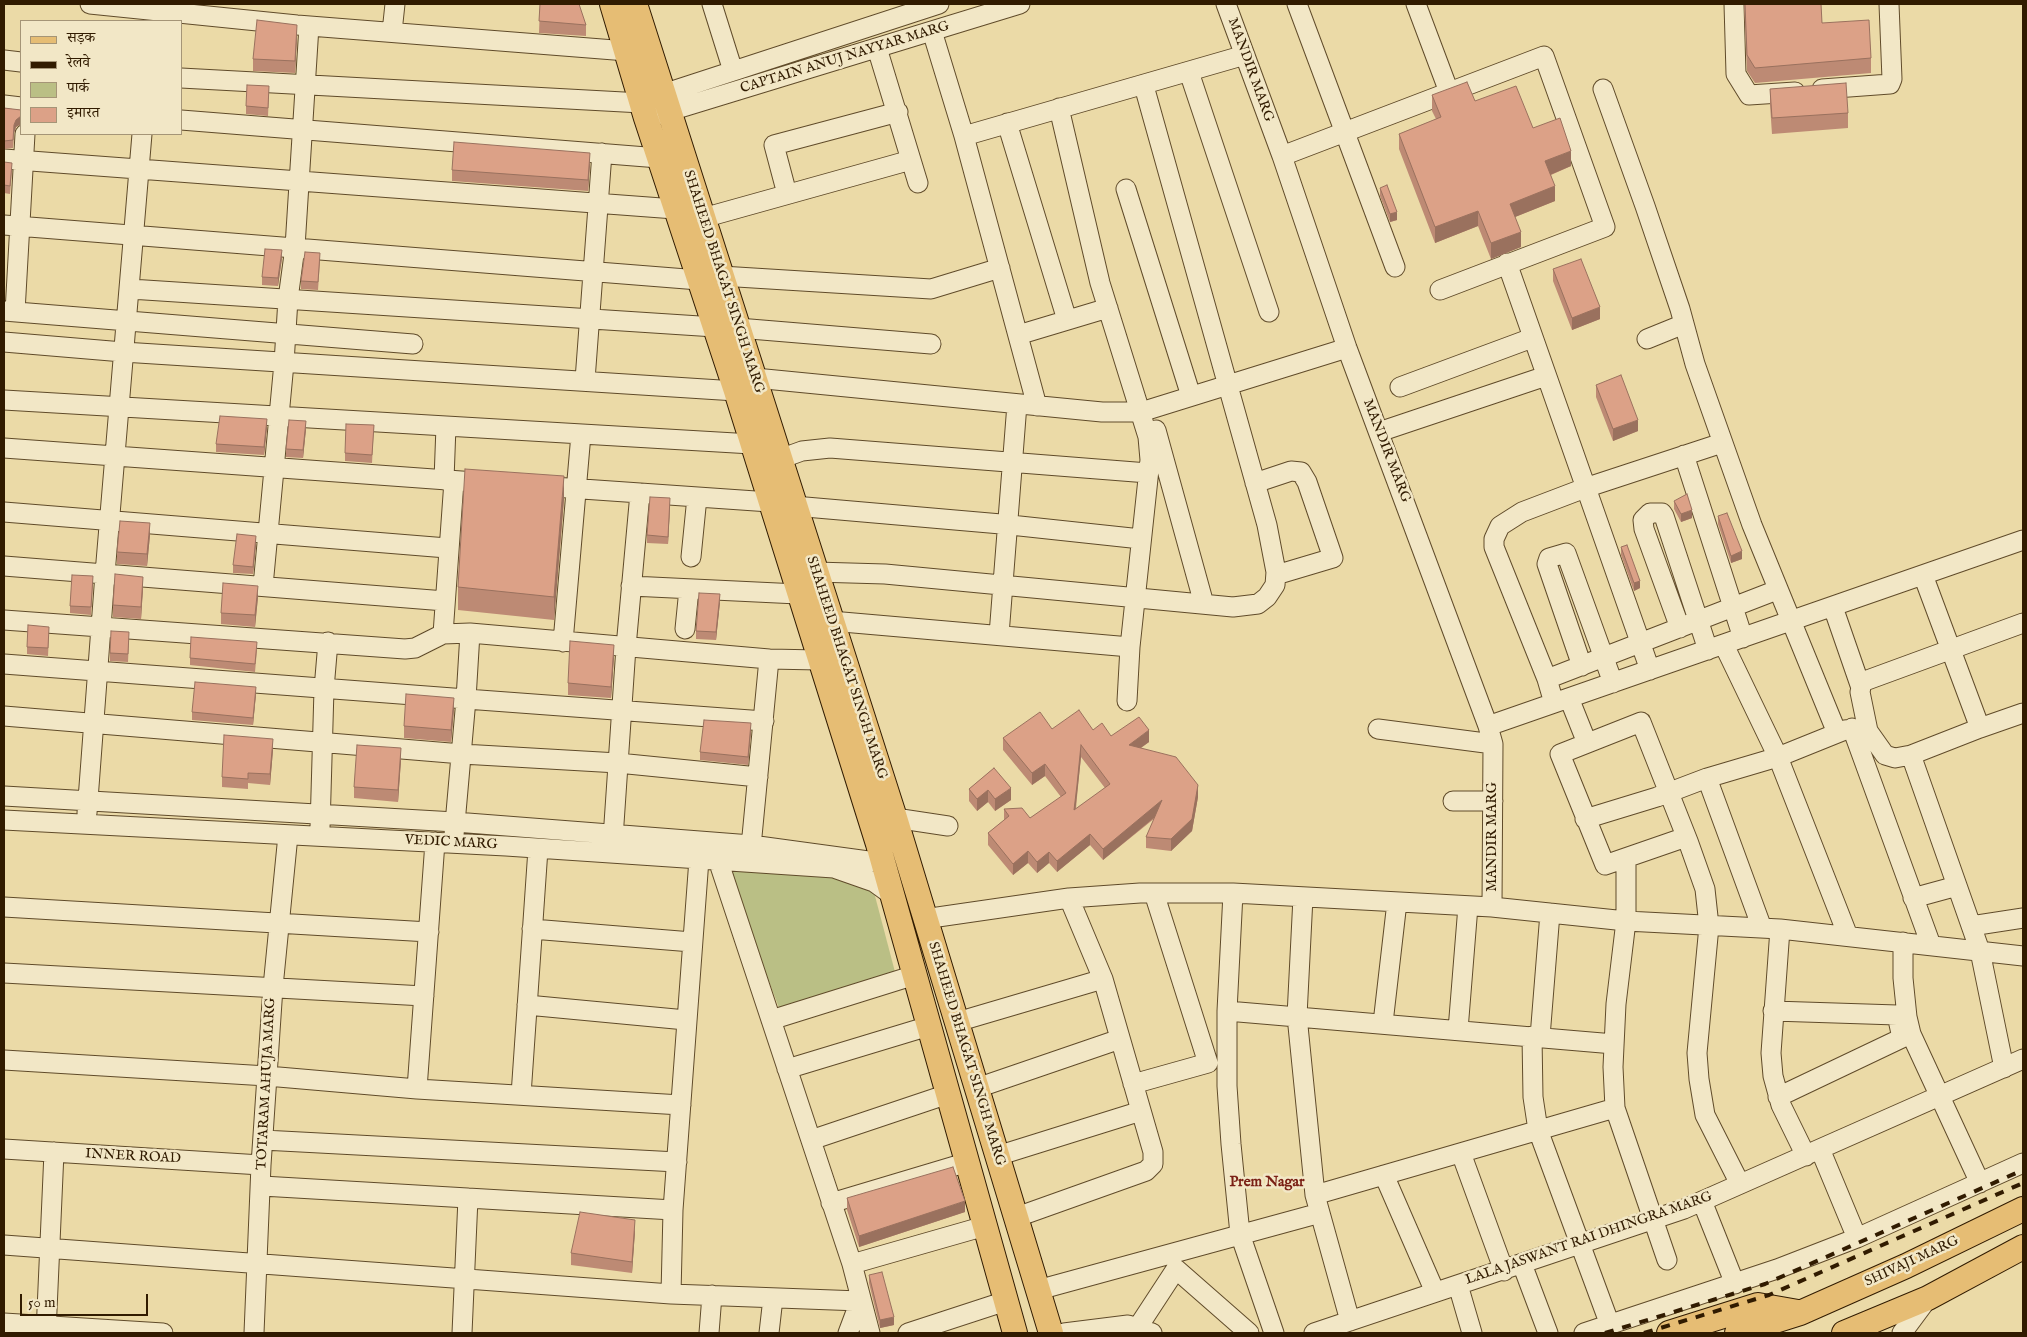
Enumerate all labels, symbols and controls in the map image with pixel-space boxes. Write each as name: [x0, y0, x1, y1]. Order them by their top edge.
street label: MANDIR MARG: [1223, 16, 1277, 124]
street label: CAPTAIN ANUJ NAYYAR MARG: [738, 18, 952, 98]
legend: [20, 20, 182, 135]
text: सड़क: [67, 28, 95, 47]
text: रेलवे: [67, 53, 90, 72]
text: पार्क: [67, 78, 89, 97]
text: इमारत: [67, 103, 100, 122]
street label: SHAHEED BHAGAT SINGH MARG: [679, 168, 767, 396]
street label: MANDIR MARG: [1359, 397, 1413, 505]
street label: SHAHEED BHAGAT SINGH MARG: [802, 554, 890, 782]
street label: MANDIR MARG: [1485, 782, 1501, 892]
street label: VEDIC MARG: [404, 832, 498, 854]
street label: SHAHEED BHAGAT SINGH MARG: [924, 940, 1008, 1168]
street label: TOTARAM AHUJA MARG: [254, 997, 280, 1171]
street label: INNER ROAD: [85, 1146, 181, 1168]
district label: Prem Nagar: [1229, 1174, 1305, 1192]
street label: LALA JASWANT RAI DHINGRA MARG: [1463, 1189, 1715, 1289]
street label: SHIVAJI MARG: [1862, 1233, 1962, 1291]
scale bar: [22, 1284, 150, 1316]
text: 50 m: [28, 1293, 56, 1312]

